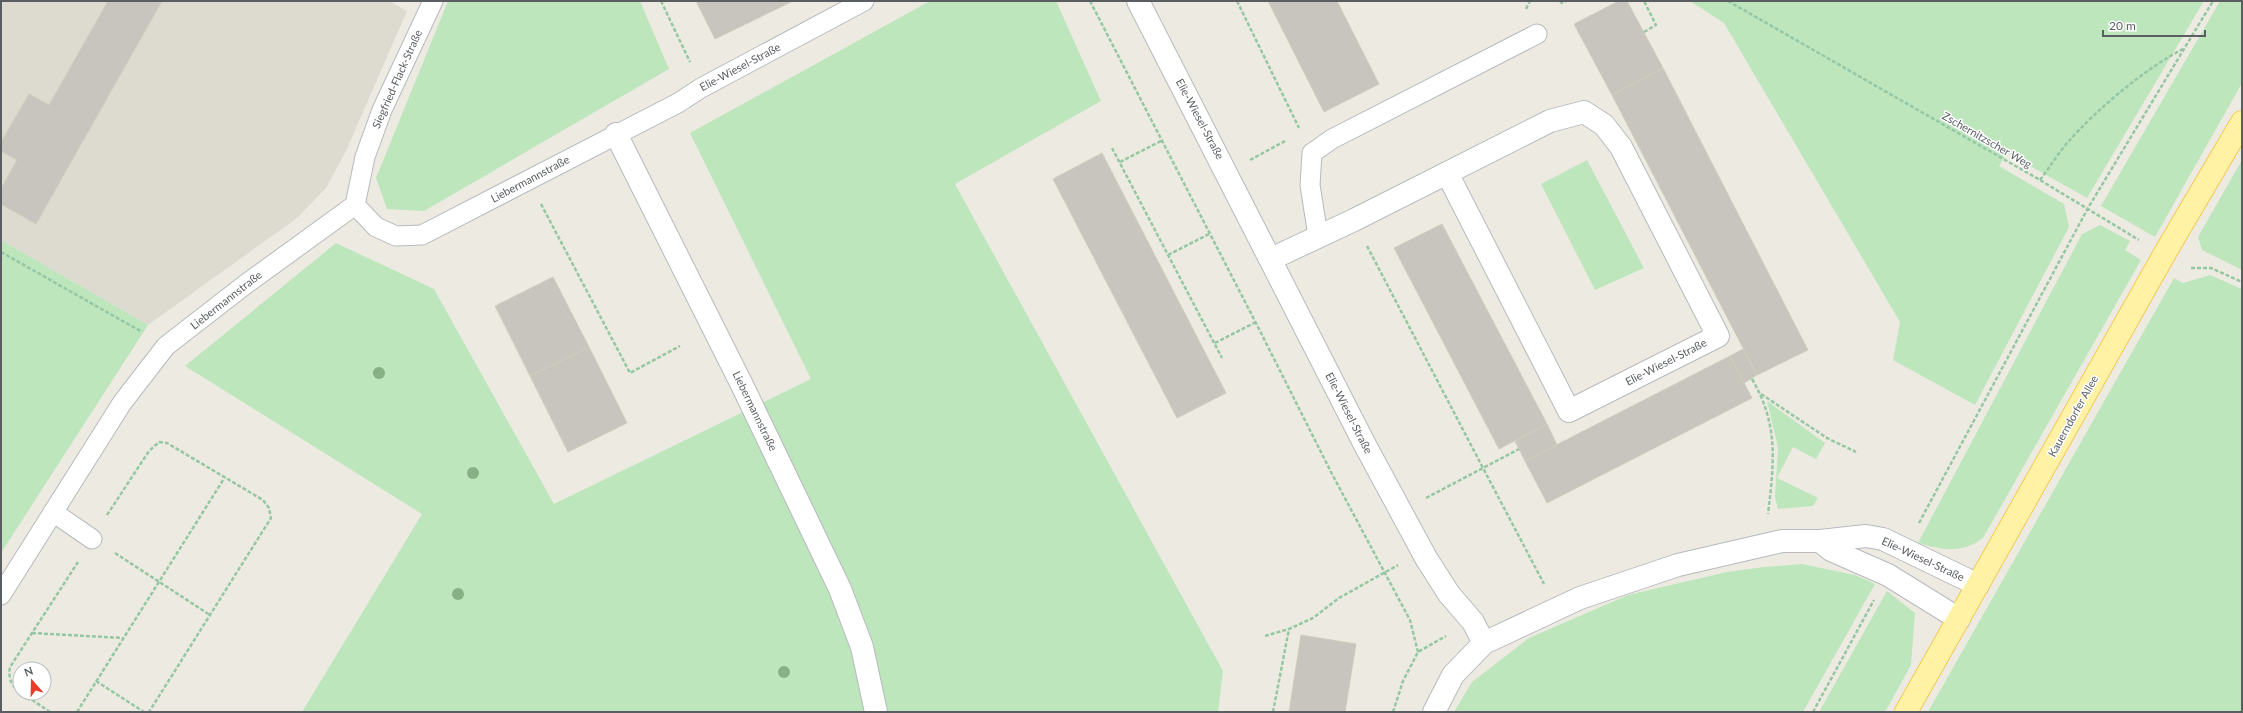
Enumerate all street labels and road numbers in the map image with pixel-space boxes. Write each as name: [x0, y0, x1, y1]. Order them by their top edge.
street label: Siegfried-Flack-Straße: [369, 27, 424, 130]
street label: Elie-Wiesel-Straße: [697, 40, 783, 93]
street label: Elie-Wiesel-Straße: [1174, 76, 1227, 162]
street label: Zschernitzscher Weg: [1940, 109, 2034, 171]
street label: Liebermannstraße: [488, 152, 571, 205]
street label: Liebermannstraße: [187, 268, 264, 332]
street label: Elie-Wiesel-Straße: [1623, 335, 1709, 388]
street label: Liebermannstraße: [731, 369, 780, 453]
street label: Elie-Wiesel-Straße: [1323, 370, 1376, 456]
street label: Kauerndorfer Allee: [2045, 373, 2100, 459]
street label: Elie-Wiesel-Straße: [1880, 534, 1967, 583]

